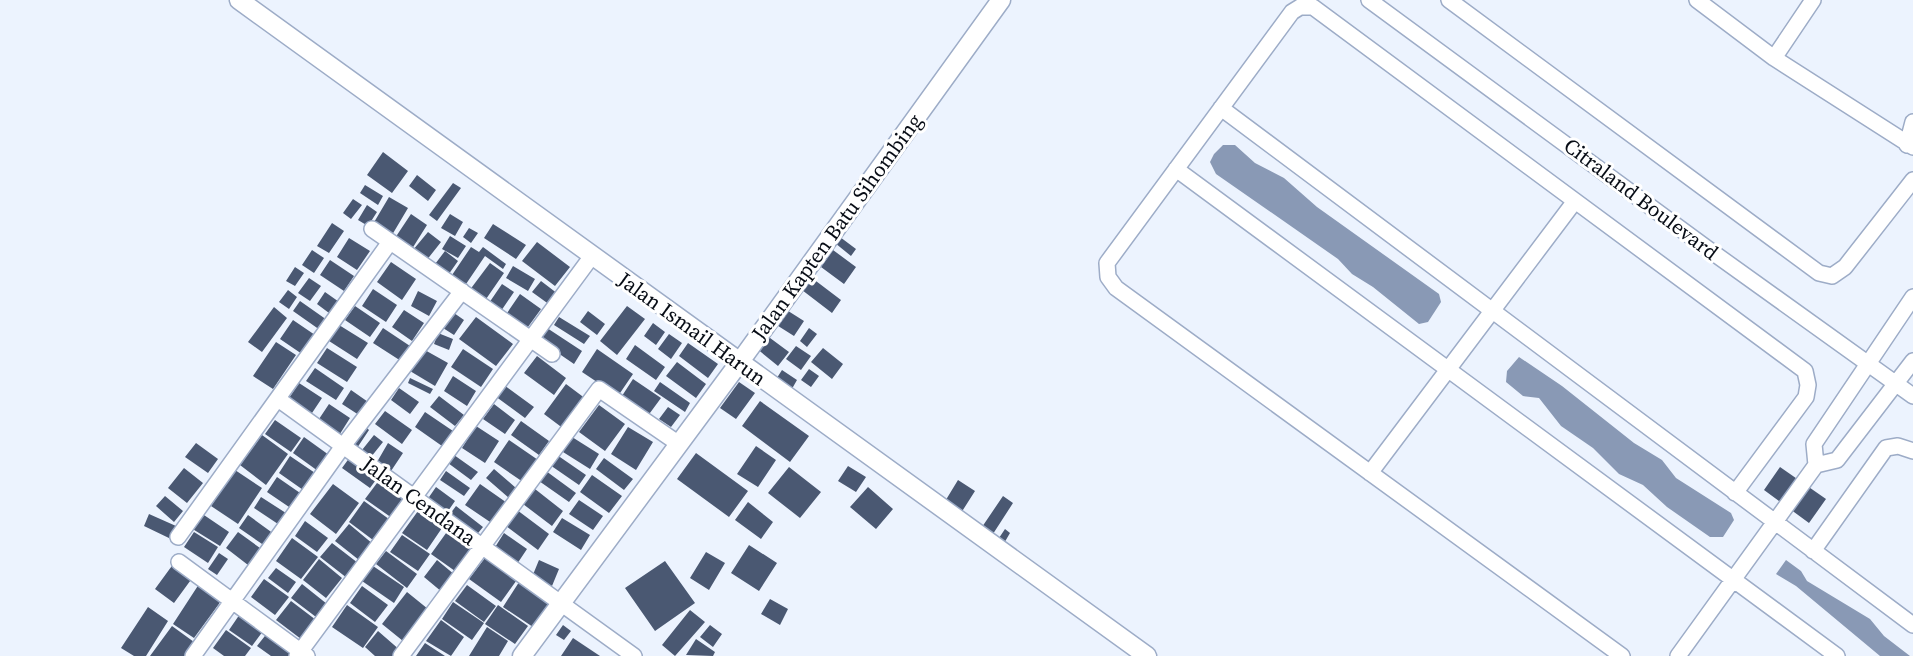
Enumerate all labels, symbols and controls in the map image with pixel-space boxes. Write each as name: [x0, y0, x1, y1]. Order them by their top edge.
street label: Jalan Kapten Batu Sihombing: [744, 107, 929, 347]
street label: Citraland Boulevard: [1558, 131, 1725, 266]
street label: Jalan Ismail Harun: [612, 264, 772, 392]
street label: Jalan Cendana: [355, 449, 483, 552]

